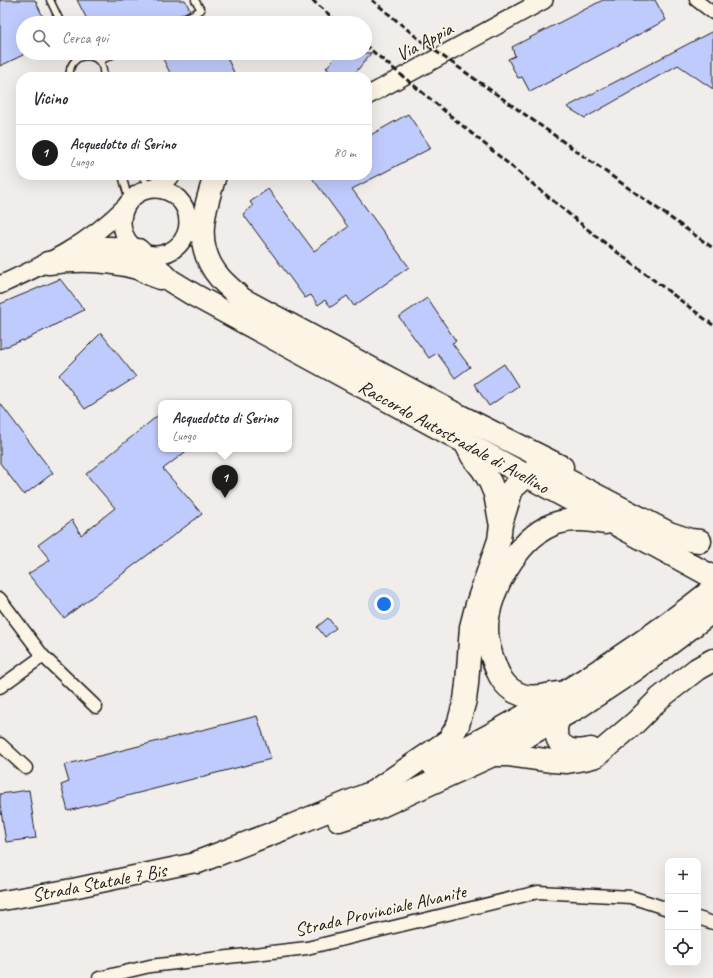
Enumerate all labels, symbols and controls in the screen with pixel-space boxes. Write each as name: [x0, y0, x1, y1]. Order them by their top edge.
search box: [16, 16, 372, 60]
street label: Via Appia: [392, 16, 458, 67]
icon: search: [30, 27, 52, 49]
text: Cerca qui: [62, 29, 108, 48]
text: Vicino: [32, 88, 67, 109]
text: Acquedotto di Serino: [70, 135, 176, 154]
text: 1: [42, 145, 48, 161]
text: 80 m: [334, 145, 356, 161]
text: Luogo: [70, 154, 94, 170]
street label: Raccordo Autostradale di Avellino: [354, 375, 554, 500]
popup: [158, 400, 292, 452]
text: Acquedotto di Serino: [172, 409, 278, 428]
text: Luogo: [172, 428, 196, 444]
pin: 1: [212, 465, 238, 498]
your location: [374, 594, 394, 614]
street label: Strada Statale 7 Bis: [30, 858, 171, 908]
map controls: [665, 858, 701, 966]
button: +: [665, 858, 701, 894]
street label: Strada Provinciale Alvanite: [292, 879, 470, 942]
button: −: [665, 894, 701, 930]
button: locate: [665, 930, 701, 966]

